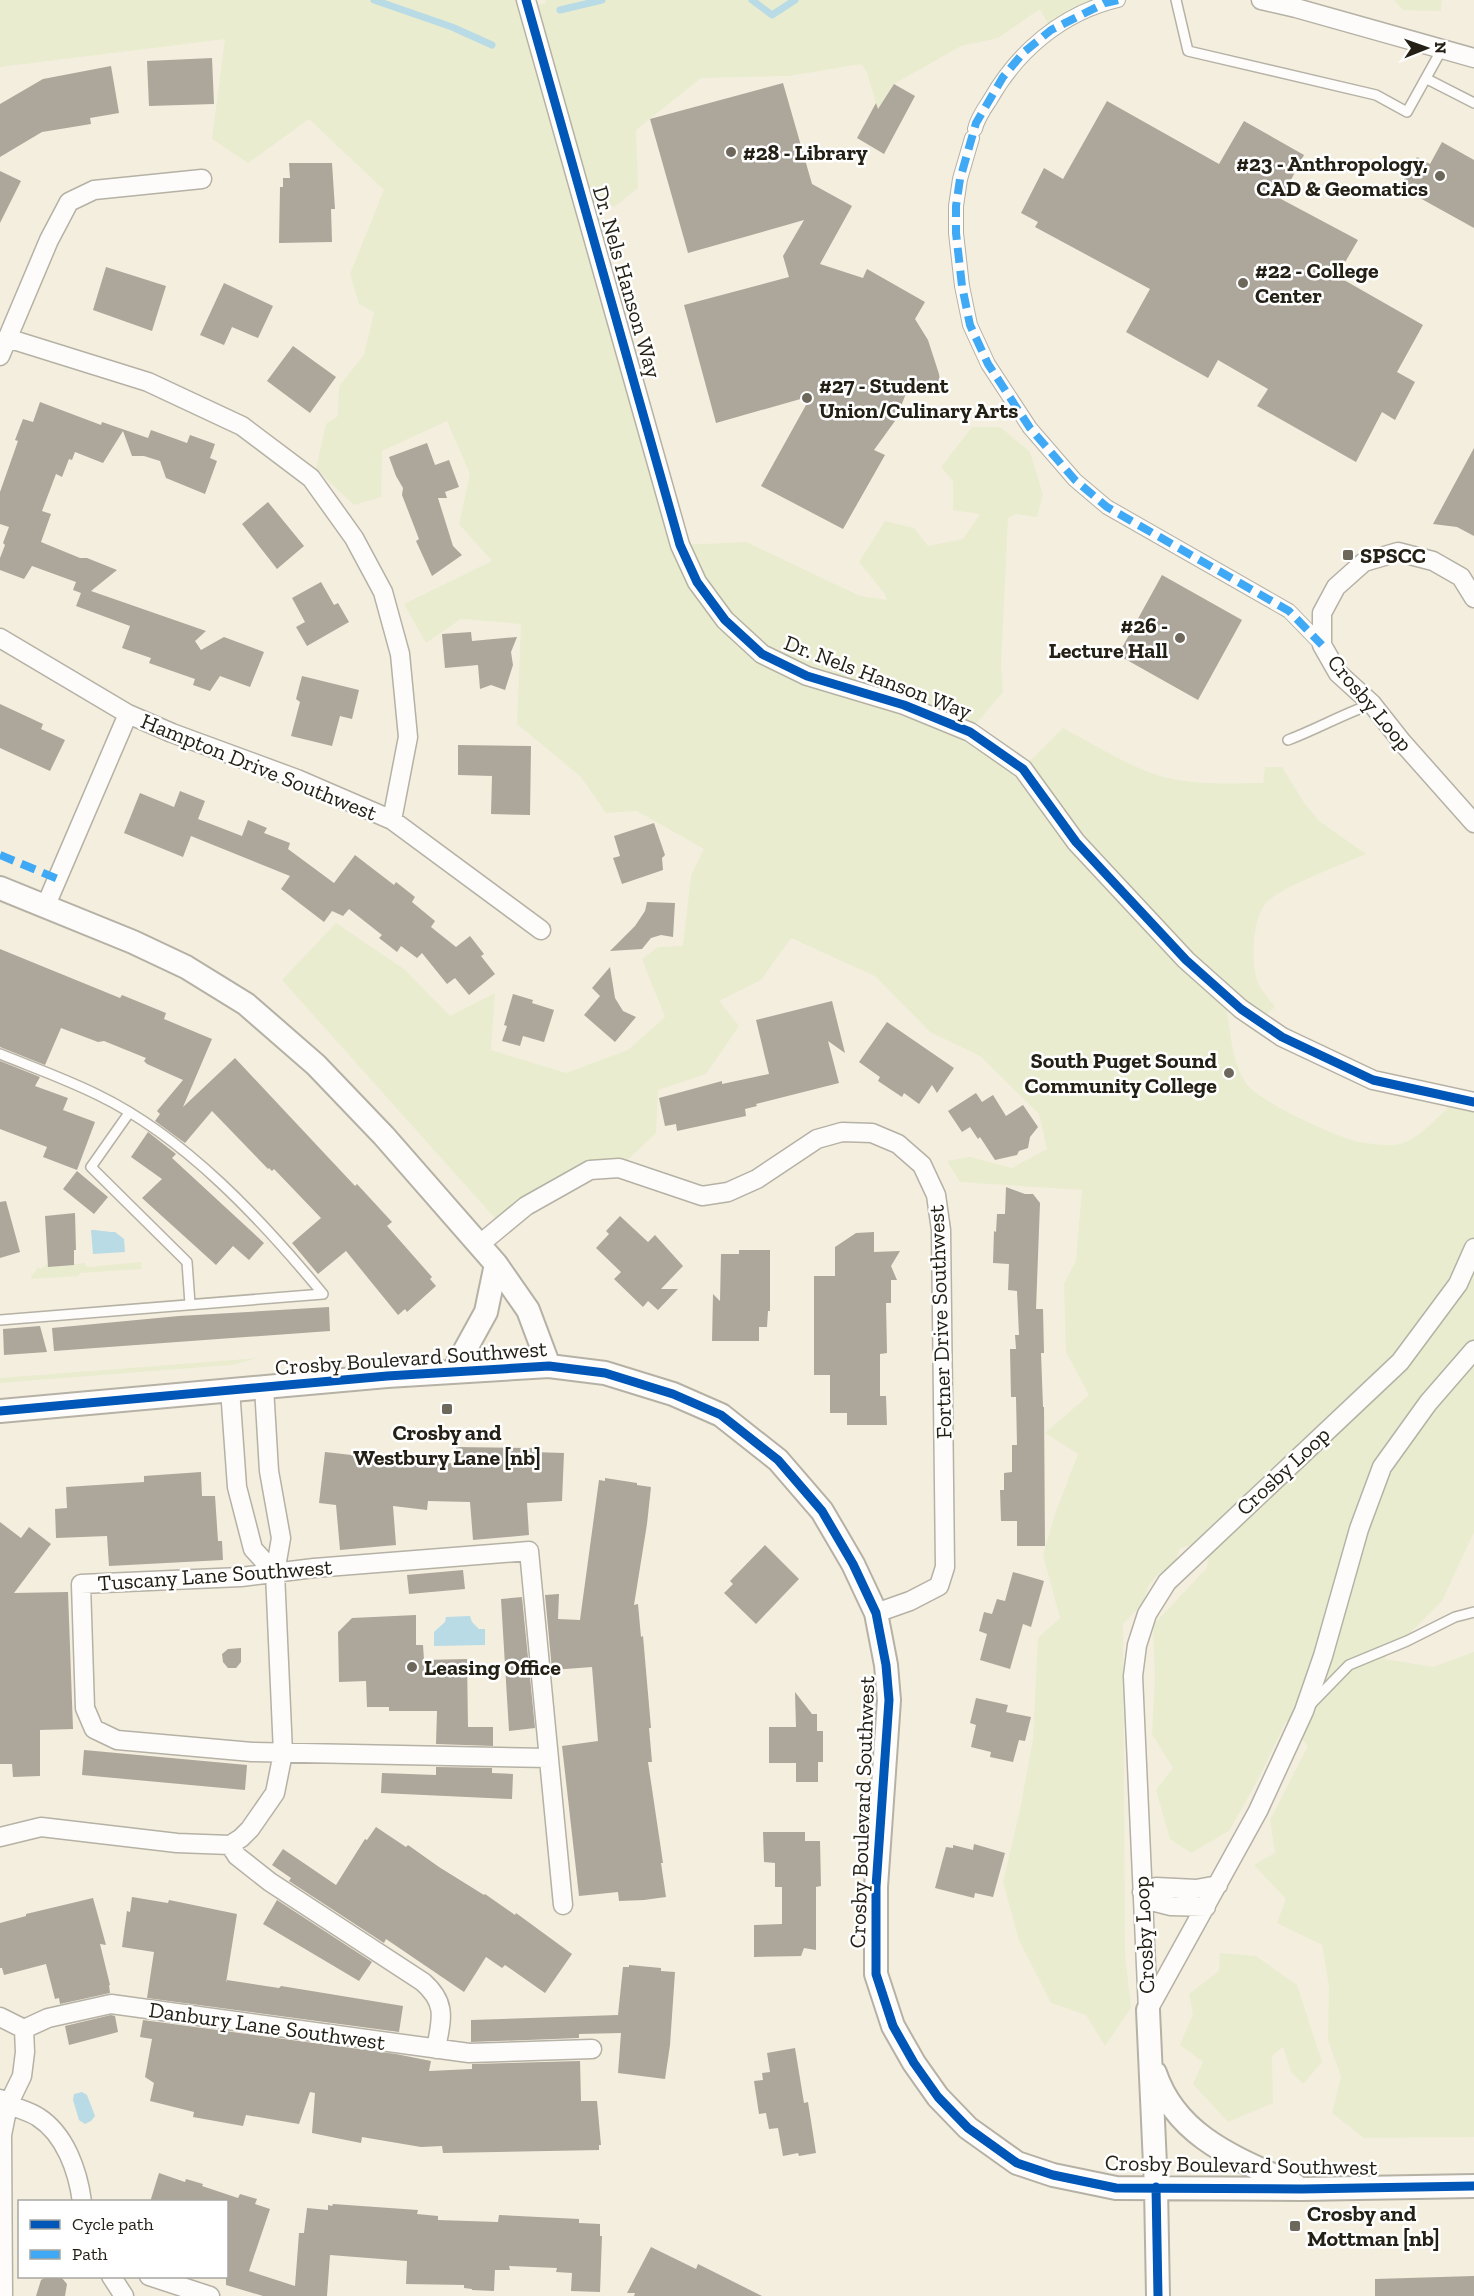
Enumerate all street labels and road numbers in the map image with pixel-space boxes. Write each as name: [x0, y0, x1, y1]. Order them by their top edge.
street label: Dr. Nels Hanson Way: [587, 183, 668, 382]
street label: Dr. Nels Hanson Way: [780, 629, 976, 725]
street label: Crosby Loop: [1322, 649, 1418, 757]
street label: Hampton Drive Southwest: [137, 707, 382, 827]
street label: Fortner Drive Southwest: [922, 1204, 958, 1440]
street label: Crosby Boulevard Southwest: [274, 1335, 549, 1381]
street label: Crosby Loop: [1231, 1421, 1335, 1521]
street label: Tuscany Lane Southwest: [97, 1553, 334, 1597]
street label: Crosby Boulevard Southwest: [844, 1675, 880, 1949]
street label: Crosby Loop: [1127, 1875, 1161, 1995]
street label: Danbury Lane Southwest: [147, 1996, 388, 2056]
street label: Crosby Boulevard Southwest: [1105, 2149, 1378, 2181]

